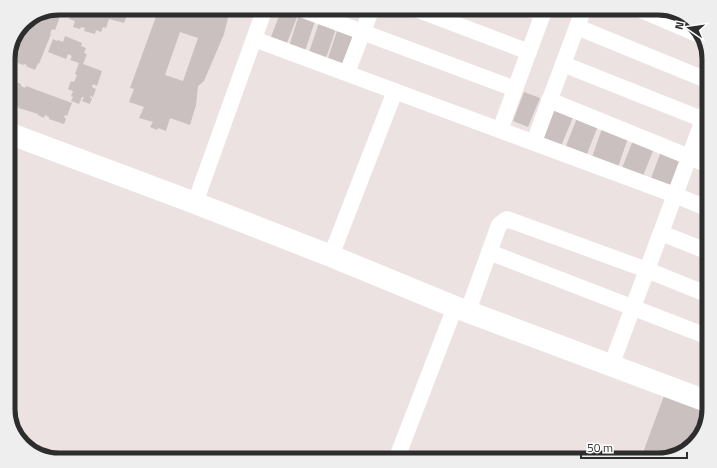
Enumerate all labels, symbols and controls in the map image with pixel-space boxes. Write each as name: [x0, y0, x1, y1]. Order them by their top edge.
north arrow: [669, 8, 709, 48]
text: N: [671, 20, 688, 31]
scale bar: [581, 434, 687, 460]
text: 50 m: [587, 438, 613, 457]

